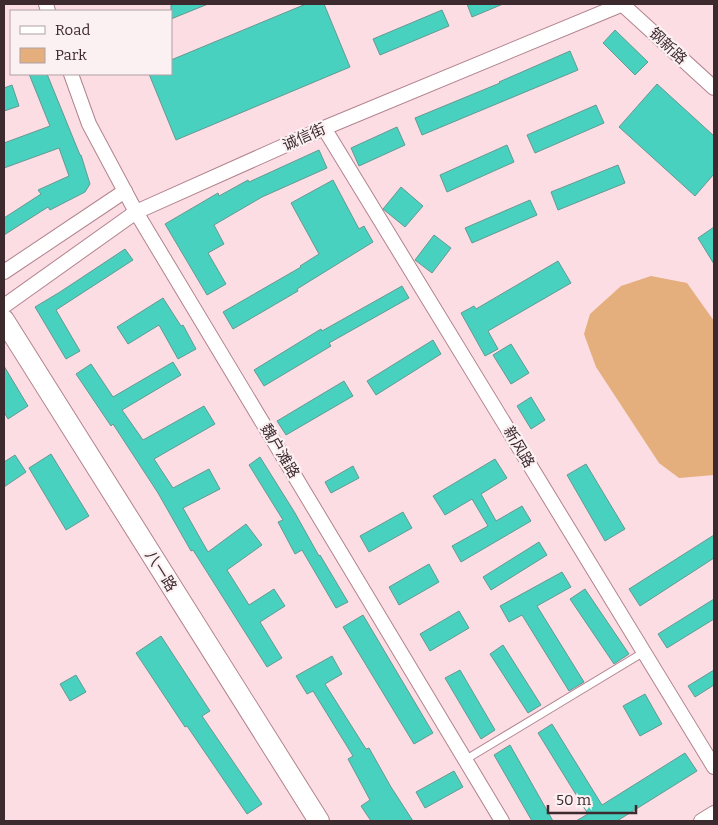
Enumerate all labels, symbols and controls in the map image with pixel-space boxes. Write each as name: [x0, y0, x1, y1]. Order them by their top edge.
legend: [10, 10, 172, 75]
text: Road: [55, 21, 90, 39]
street label: 钢新路: [645, 24, 691, 68]
text: Park: [55, 46, 87, 64]
street label: 诚信街: [280, 120, 328, 154]
street label: 魏户滩路: [257, 421, 303, 481]
street label: 新风路: [500, 423, 538, 471]
street label: 八一路: [141, 547, 181, 595]
scale bar: [548, 782, 636, 814]
text: 50 m: [556, 791, 592, 809]

